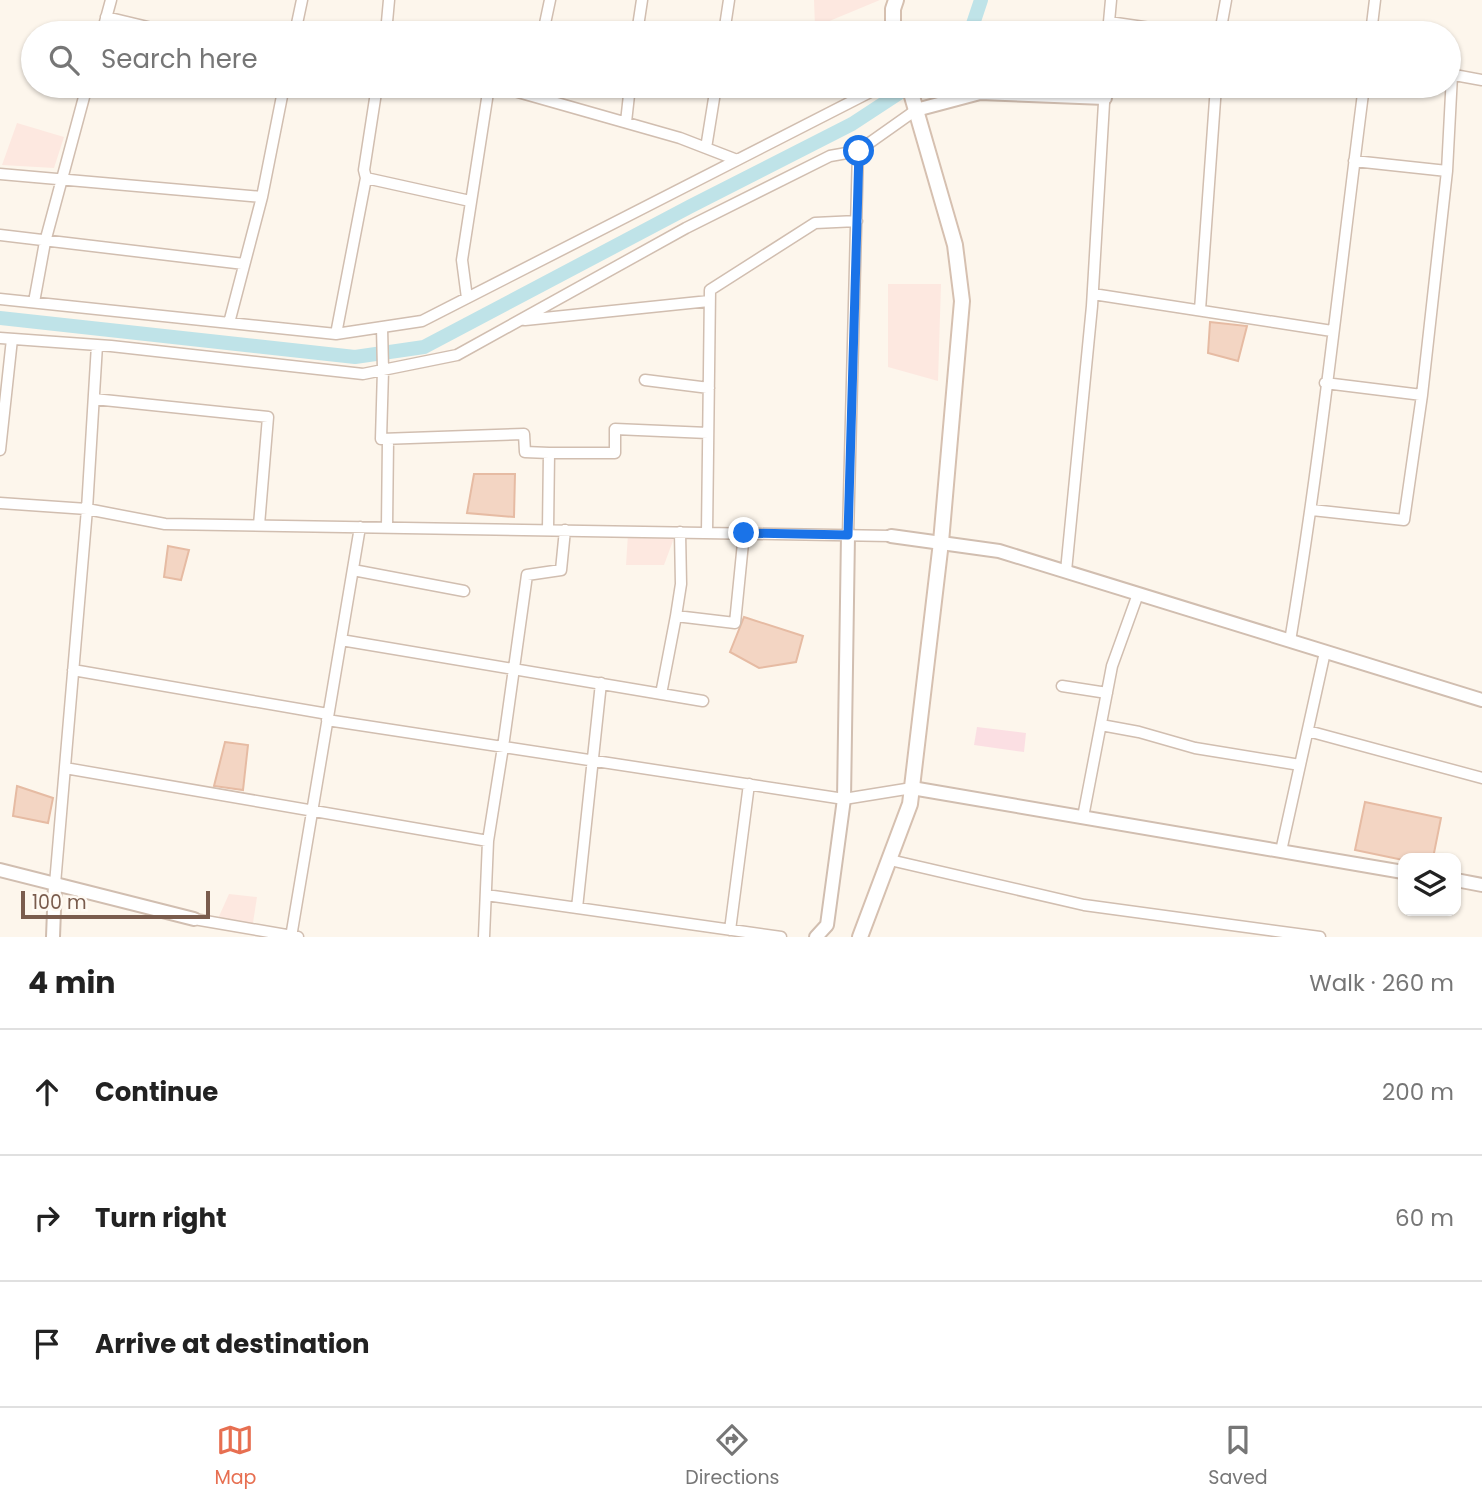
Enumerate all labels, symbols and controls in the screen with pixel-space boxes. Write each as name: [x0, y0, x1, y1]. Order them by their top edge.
search box: [21, 21, 1461, 98]
icon: search: [45, 41, 83, 79]
text: Search here: [101, 41, 258, 77]
route start: [843, 135, 874, 166]
route end: [728, 517, 759, 548]
map controls: [1398, 853, 1461, 916]
button: layers: [1398, 853, 1461, 916]
scale bar: [21, 888, 210, 920]
text: 100 m: [32, 889, 87, 916]
text: 4 min: [28, 961, 116, 1004]
text: Walk · 260 m: [1309, 967, 1454, 999]
icon: ahead: [28, 1073, 66, 1111]
text: Continue: [95, 1074, 218, 1110]
text: 200 m: [1382, 1076, 1454, 1108]
icon: right: [28, 1199, 66, 1237]
text: Turn right: [95, 1200, 227, 1236]
text: 60 m: [1395, 1202, 1454, 1234]
icon: arrive: [28, 1325, 66, 1363]
text: Arrive at destination: [95, 1326, 370, 1362]
tab: Map: [214, 1421, 256, 1492]
tab: Directions: [685, 1421, 780, 1492]
tab: Saved: [1208, 1421, 1268, 1492]

